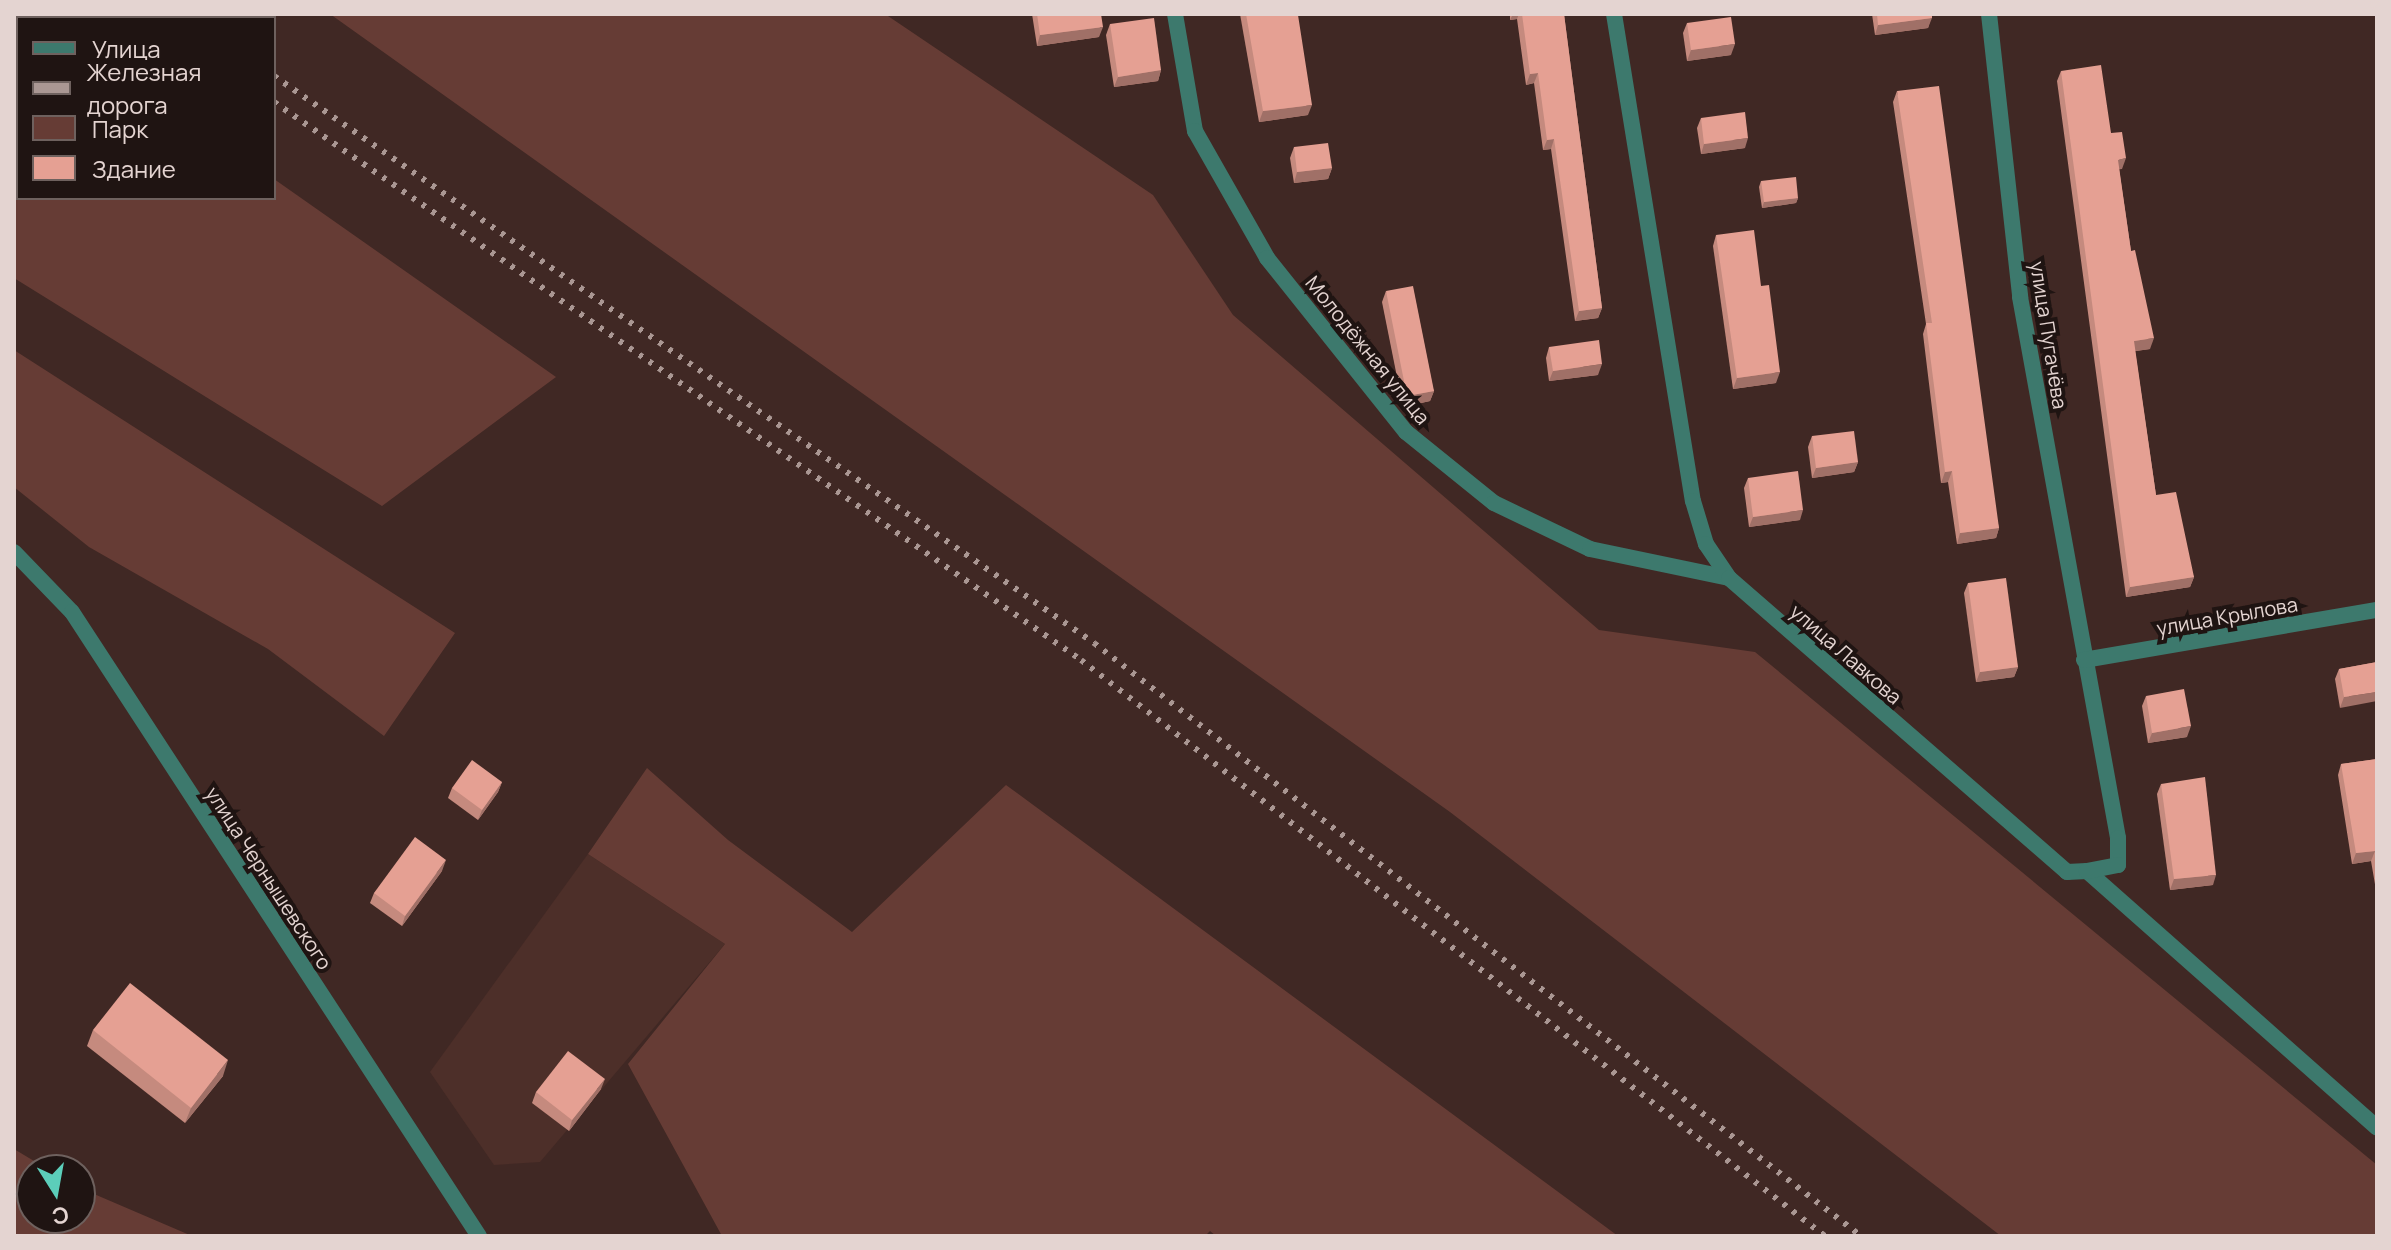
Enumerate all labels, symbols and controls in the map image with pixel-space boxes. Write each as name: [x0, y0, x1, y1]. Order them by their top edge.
legend: [16, 16, 276, 200]
text: Улица: [92, 32, 161, 65]
text: Железная дорога: [87, 55, 202, 121]
text: Парк: [92, 112, 148, 145]
text: Здание: [92, 152, 176, 185]
street label: улица Пугачёва: [2025, 259, 2073, 411]
street label: Молодёжная улица: [1301, 271, 1435, 429]
street label: улица Крылова: [2155, 592, 2299, 640]
street label: улица Лавкова: [1785, 599, 1907, 709]
street label: улица Чернышевского: [201, 782, 337, 974]
north arrow: [16, 1154, 96, 1234]
text: С: [49, 1199, 71, 1232]

